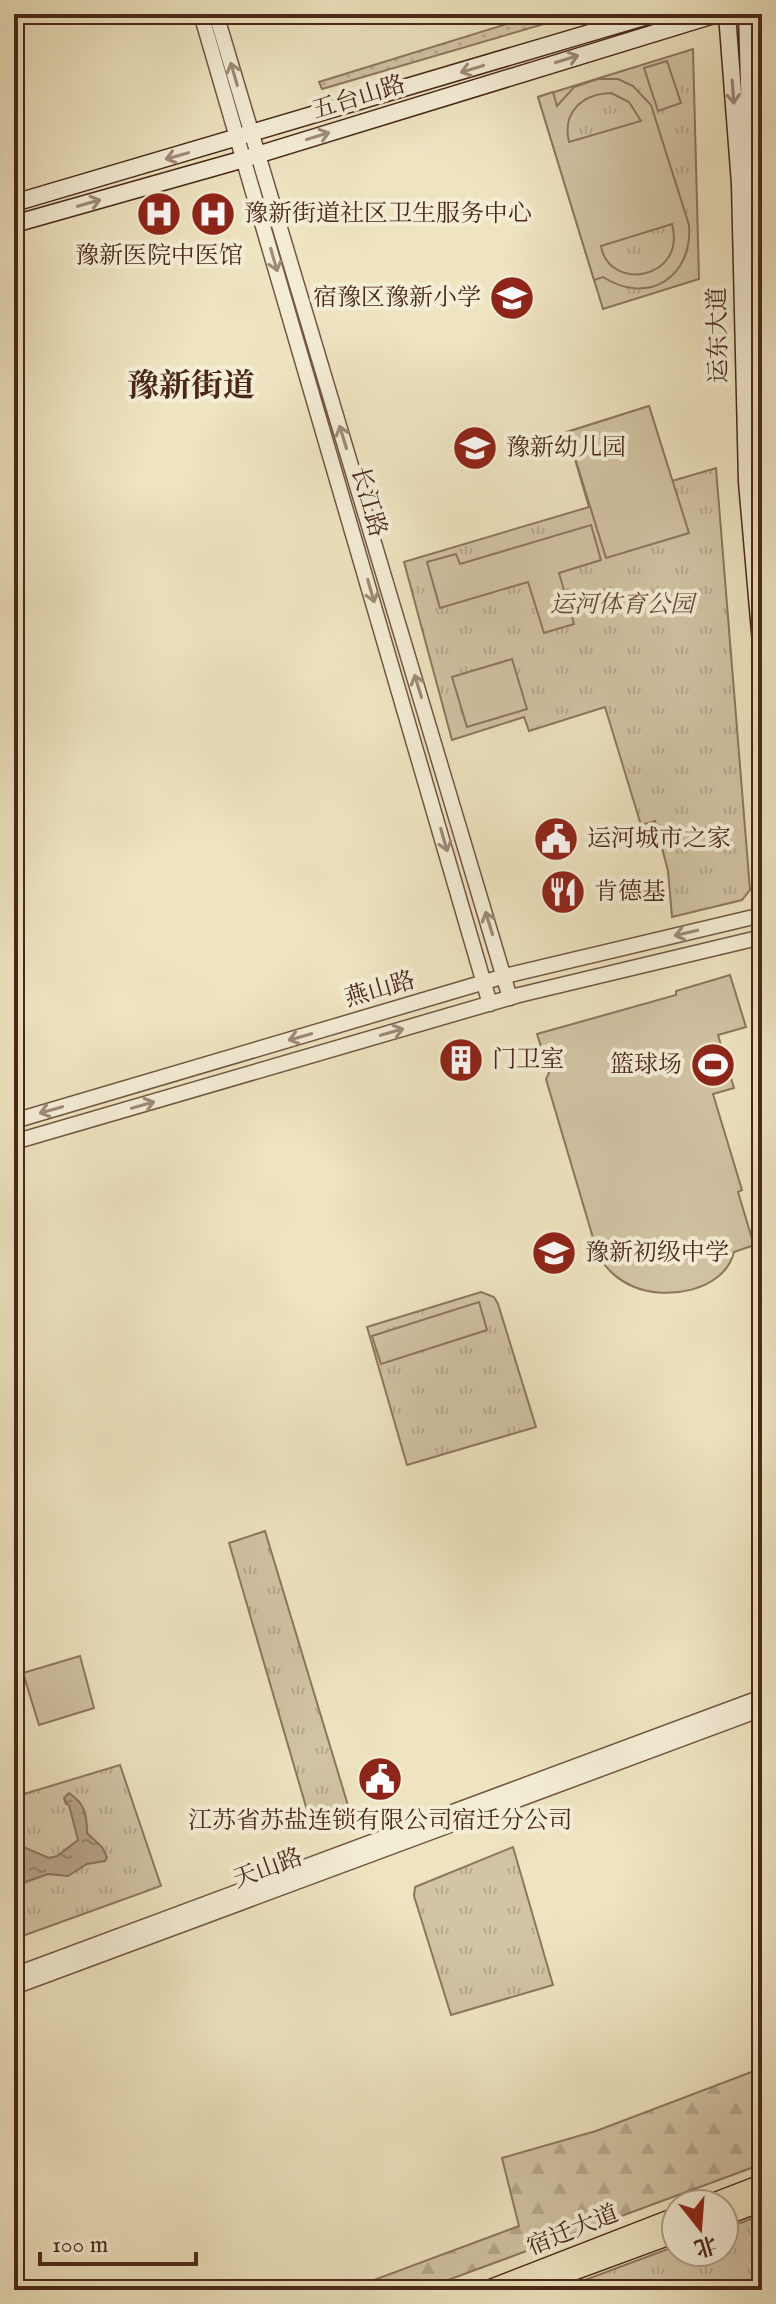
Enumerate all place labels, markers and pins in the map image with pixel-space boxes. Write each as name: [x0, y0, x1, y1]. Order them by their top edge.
hospital icon: 豫新医院中医馆: [135, 190, 183, 238]
hospital icon: 豫新街道社区卫生服务中心: [189, 190, 237, 238]
place label: 豫新街道社区卫生服务中心: [244, 199, 532, 230]
place label: 豫新医院中医馆: [75, 241, 243, 272]
school or university icon: 宿豫区豫新小学: [488, 274, 536, 322]
place label: 宿豫区豫新小学: [313, 283, 481, 314]
school or university icon: 豫新幼儿园: [451, 424, 499, 472]
place label: 豫新幼儿园: [506, 433, 626, 464]
public building icon: 运河城市之家: [532, 815, 580, 863]
place label: 运河城市之家: [587, 824, 731, 855]
restaurant icon: 肯德基: [539, 868, 587, 916]
place label: 肯德基: [594, 877, 666, 908]
building icon: 门卫室: [437, 1036, 485, 1084]
sports icon: 篮球场: [689, 1041, 737, 1089]
place label: 门卫室: [492, 1045, 564, 1076]
place label: 篮球场: [610, 1050, 682, 1081]
school or university icon: 豫新初级中学: [530, 1229, 578, 1277]
place label: 豫新初级中学: [585, 1238, 729, 1269]
public building icon: 江苏省苏盐连锁有限公司宿迁分公司: [356, 1755, 404, 1803]
place label: 江苏省苏盐连锁有限公司宿迁分公司: [188, 1806, 572, 1837]

